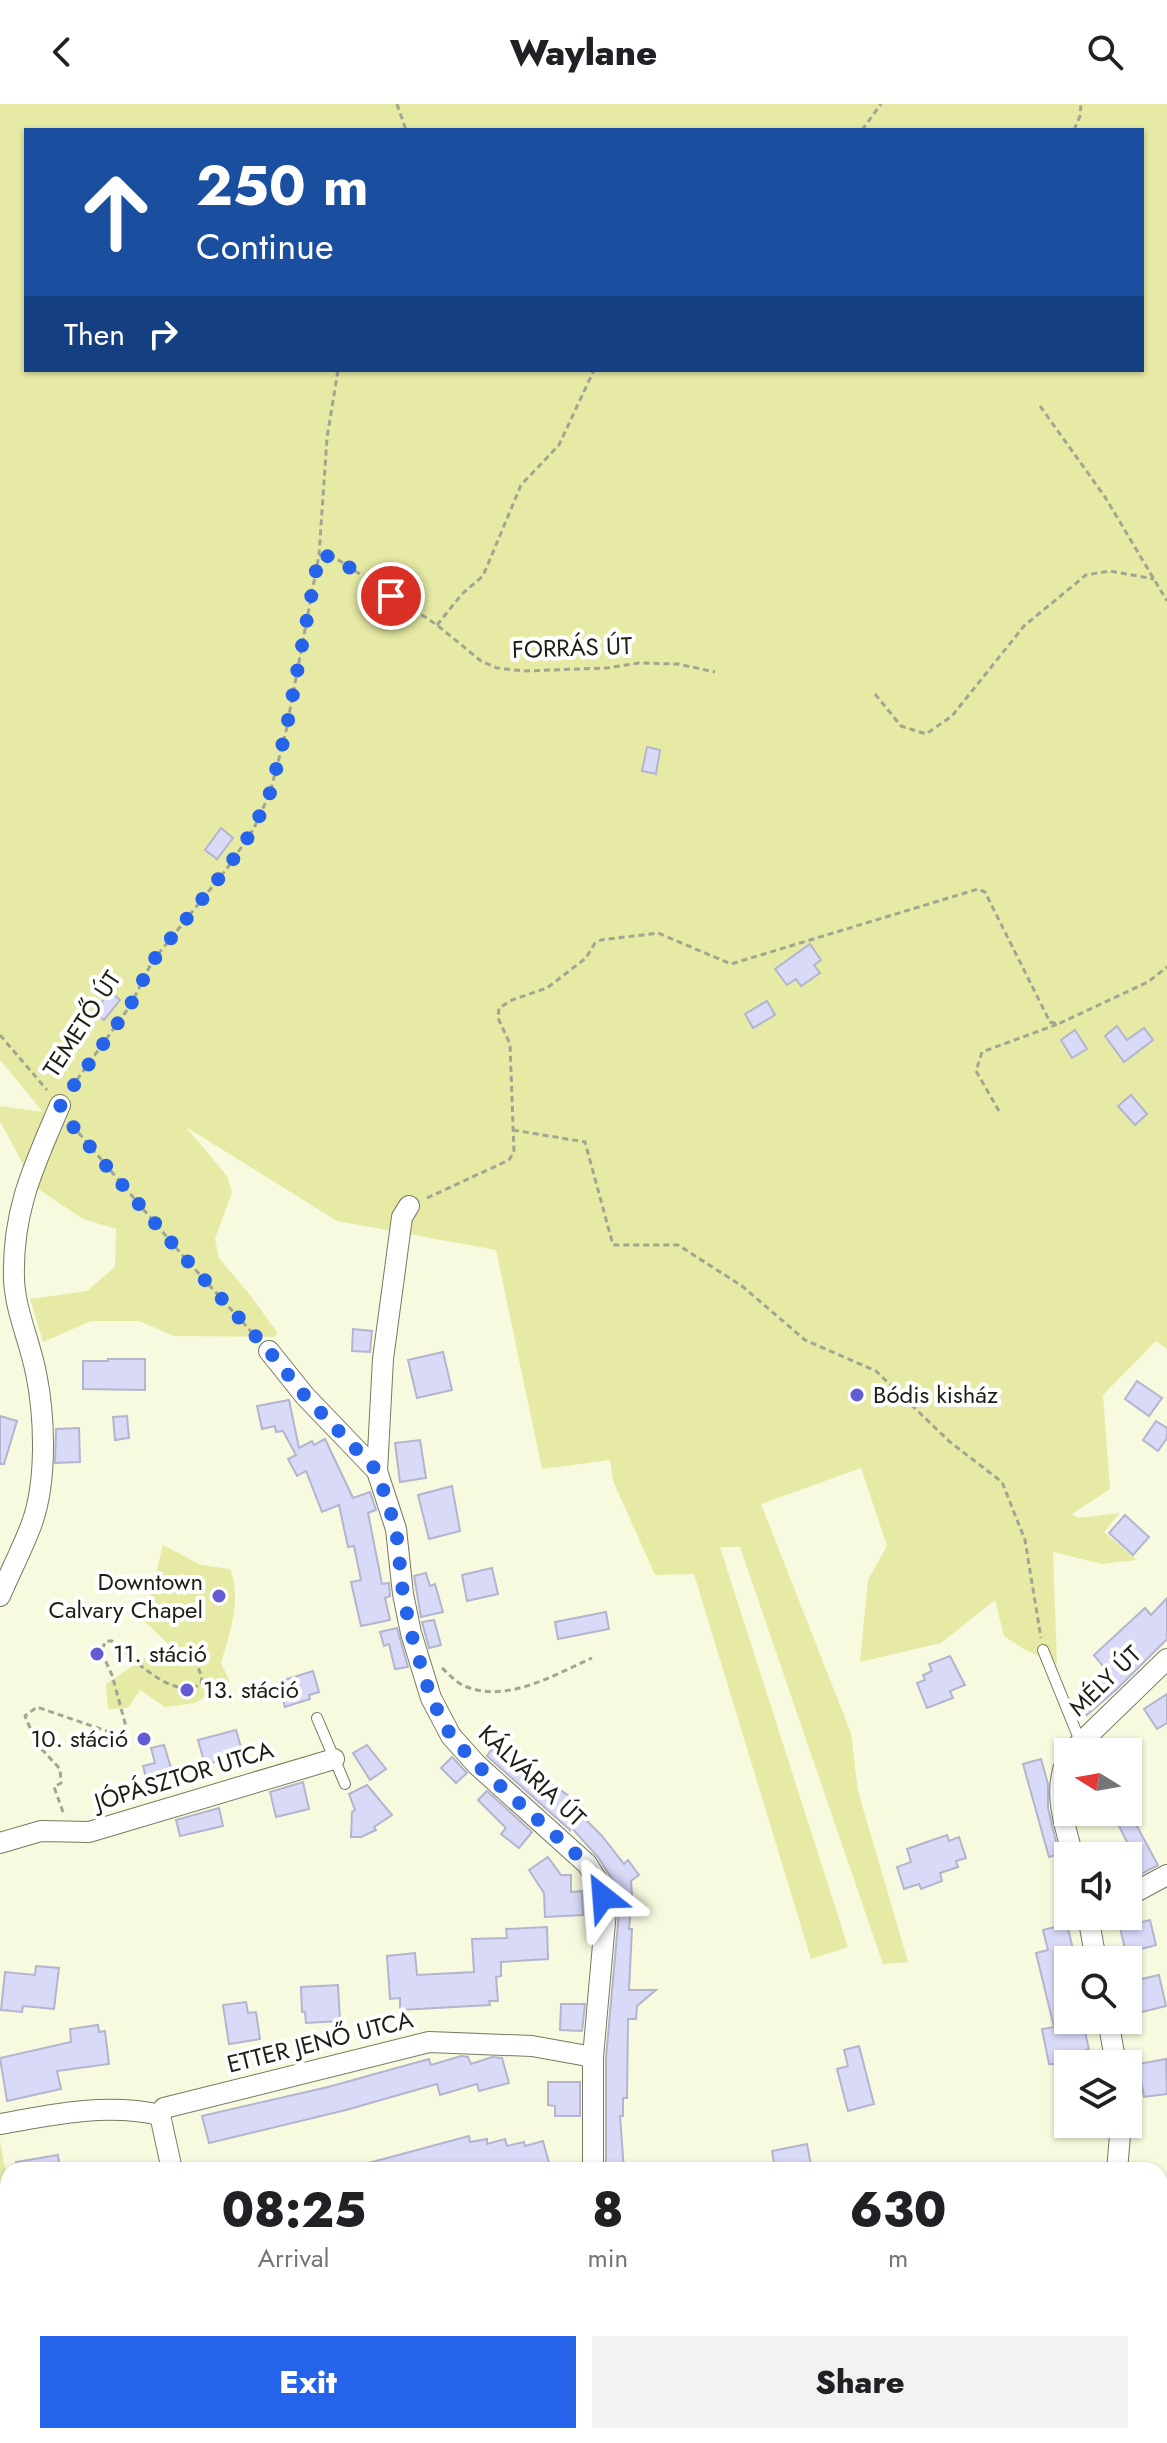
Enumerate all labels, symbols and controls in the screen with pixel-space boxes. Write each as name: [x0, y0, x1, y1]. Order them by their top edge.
text: Waylane: [510, 26, 657, 78]
icon: back: [40, 30, 84, 74]
icon: search: [1083, 30, 1127, 74]
text: 250 m: [196, 145, 369, 226]
icon: ahead: [64, 160, 168, 264]
text: Continue: [196, 220, 334, 272]
icon: right: [141, 312, 185, 356]
text: Then: [64, 313, 125, 356]
pin: [357, 562, 425, 630]
icon: arrive: [369, 574, 413, 618]
street label: FORRÁS ÚT: [511, 628, 633, 667]
street label: TEMETŐ ÚT: [34, 964, 129, 1084]
place label: Bódis kisház: [873, 1377, 998, 1412]
marker: Bódis kisház: [848, 1386, 866, 1404]
place label: Downtown Calvary Chapel: [49, 1564, 203, 1627]
marker: Downtown Calvary Chapel: [210, 1587, 228, 1605]
place label: 11. stáció: [113, 1636, 207, 1671]
street label: MÉLY ÚT: [1061, 1637, 1149, 1724]
marker: 11. stáció: [88, 1645, 106, 1663]
place label: 13. stáció: [203, 1672, 299, 1707]
marker: 13. stáció: [178, 1681, 196, 1699]
street label: KÁLVÁRIA ÚT: [471, 1717, 594, 1835]
place label: 10. stáció: [31, 1721, 128, 1756]
marker: 10. stáció: [135, 1730, 153, 1748]
street label: JÓPÁSZTOR UTCA: [87, 1732, 278, 1820]
north arrow: [1054, 1738, 1142, 1826]
map controls: [1054, 1738, 1142, 2138]
button: sound: [1054, 1842, 1142, 1930]
position arrow: [561, 1855, 645, 1939]
button: search: [1054, 1946, 1142, 2034]
street label: ETTER JENŐ UTCA: [223, 2001, 417, 2082]
button: layers: [1054, 2050, 1142, 2138]
text: 08:25: [221, 2176, 366, 2245]
text: 8: [592, 2176, 623, 2245]
text: 630: [850, 2176, 947, 2245]
text: Arrival: [258, 2239, 330, 2277]
text: min: [587, 2239, 628, 2277]
text: m: [888, 2239, 908, 2277]
button: Exit: [40, 2336, 576, 2428]
button: Share: [592, 2336, 1128, 2428]

